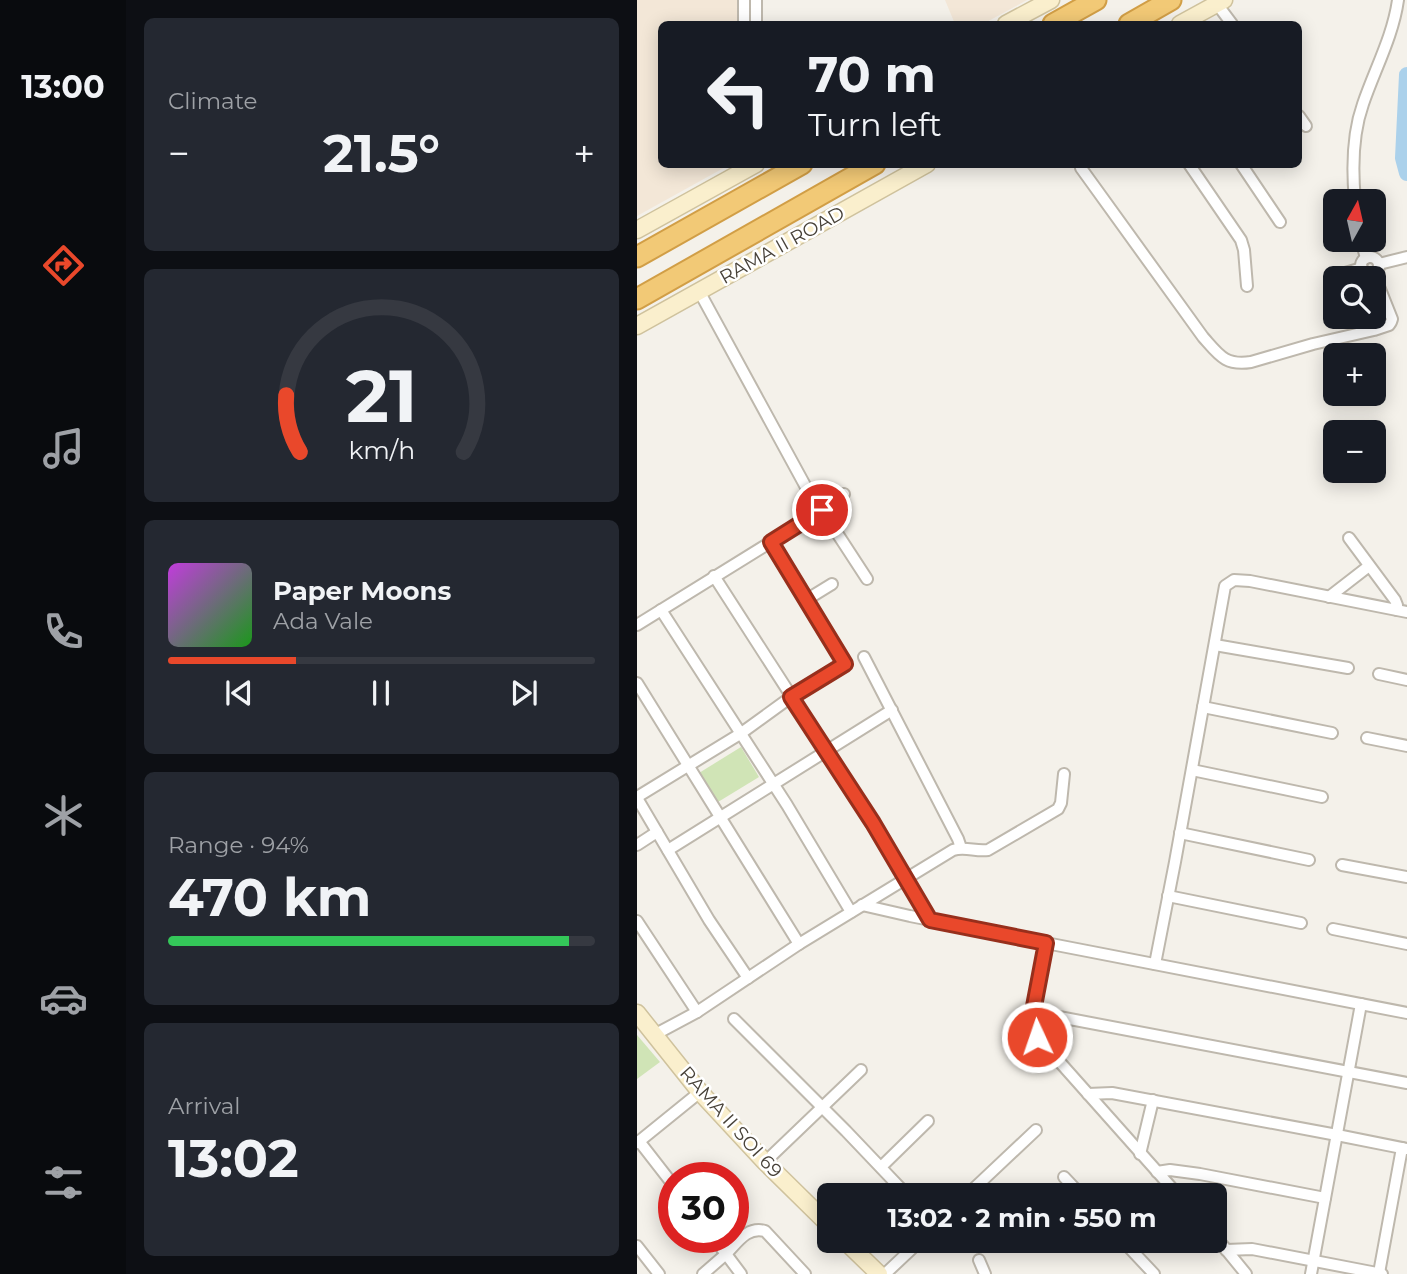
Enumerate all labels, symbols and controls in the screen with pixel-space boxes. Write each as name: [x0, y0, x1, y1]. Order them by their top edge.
text: 70 m: [808, 45, 936, 104]
icon: left: [693, 49, 784, 140]
text: 13:00: [21, 67, 105, 106]
text: Climate: [168, 87, 257, 115]
text: Turn left: [808, 105, 942, 144]
text: 21.5°: [323, 122, 440, 185]
text: −: [168, 130, 190, 177]
text: +: [573, 130, 595, 177]
north arrow: [1323, 189, 1386, 252]
map controls: [1323, 189, 1386, 483]
street label: RAMA II ROAD: [715, 201, 849, 289]
icon: directions: [39, 241, 88, 290]
button: search: [1323, 266, 1386, 329]
button: +: [1323, 343, 1386, 406]
text: 21: [346, 352, 417, 440]
button: −: [1323, 420, 1386, 483]
icon: music: [39, 424, 88, 473]
text: km/h: [348, 435, 415, 465]
pin: [792, 480, 852, 540]
icon: arrive: [803, 491, 841, 529]
text: Paper Moons: [273, 575, 451, 607]
icon: phone: [39, 607, 88, 656]
text: Ada Vale: [273, 607, 373, 635]
icon: previous: [220, 674, 258, 712]
icon: pause: [362, 674, 400, 712]
icon: next: [505, 674, 543, 712]
icon: climate: [39, 791, 88, 840]
text: Range · 94%: [168, 831, 309, 859]
text: 470 km: [168, 866, 371, 929]
icon: car: [39, 974, 88, 1023]
position arrow: [1000, 1000, 1074, 1074]
street label: RAMA II SOI 69: [675, 1062, 787, 1182]
text: Arrival: [168, 1092, 241, 1120]
text: 13:02: [168, 1127, 299, 1190]
icon: filters: [39, 1158, 88, 1207]
speed limit sign: 30: [658, 1162, 749, 1253]
text: 13:02 · 2 min · 550 m: [887, 1202, 1157, 1234]

